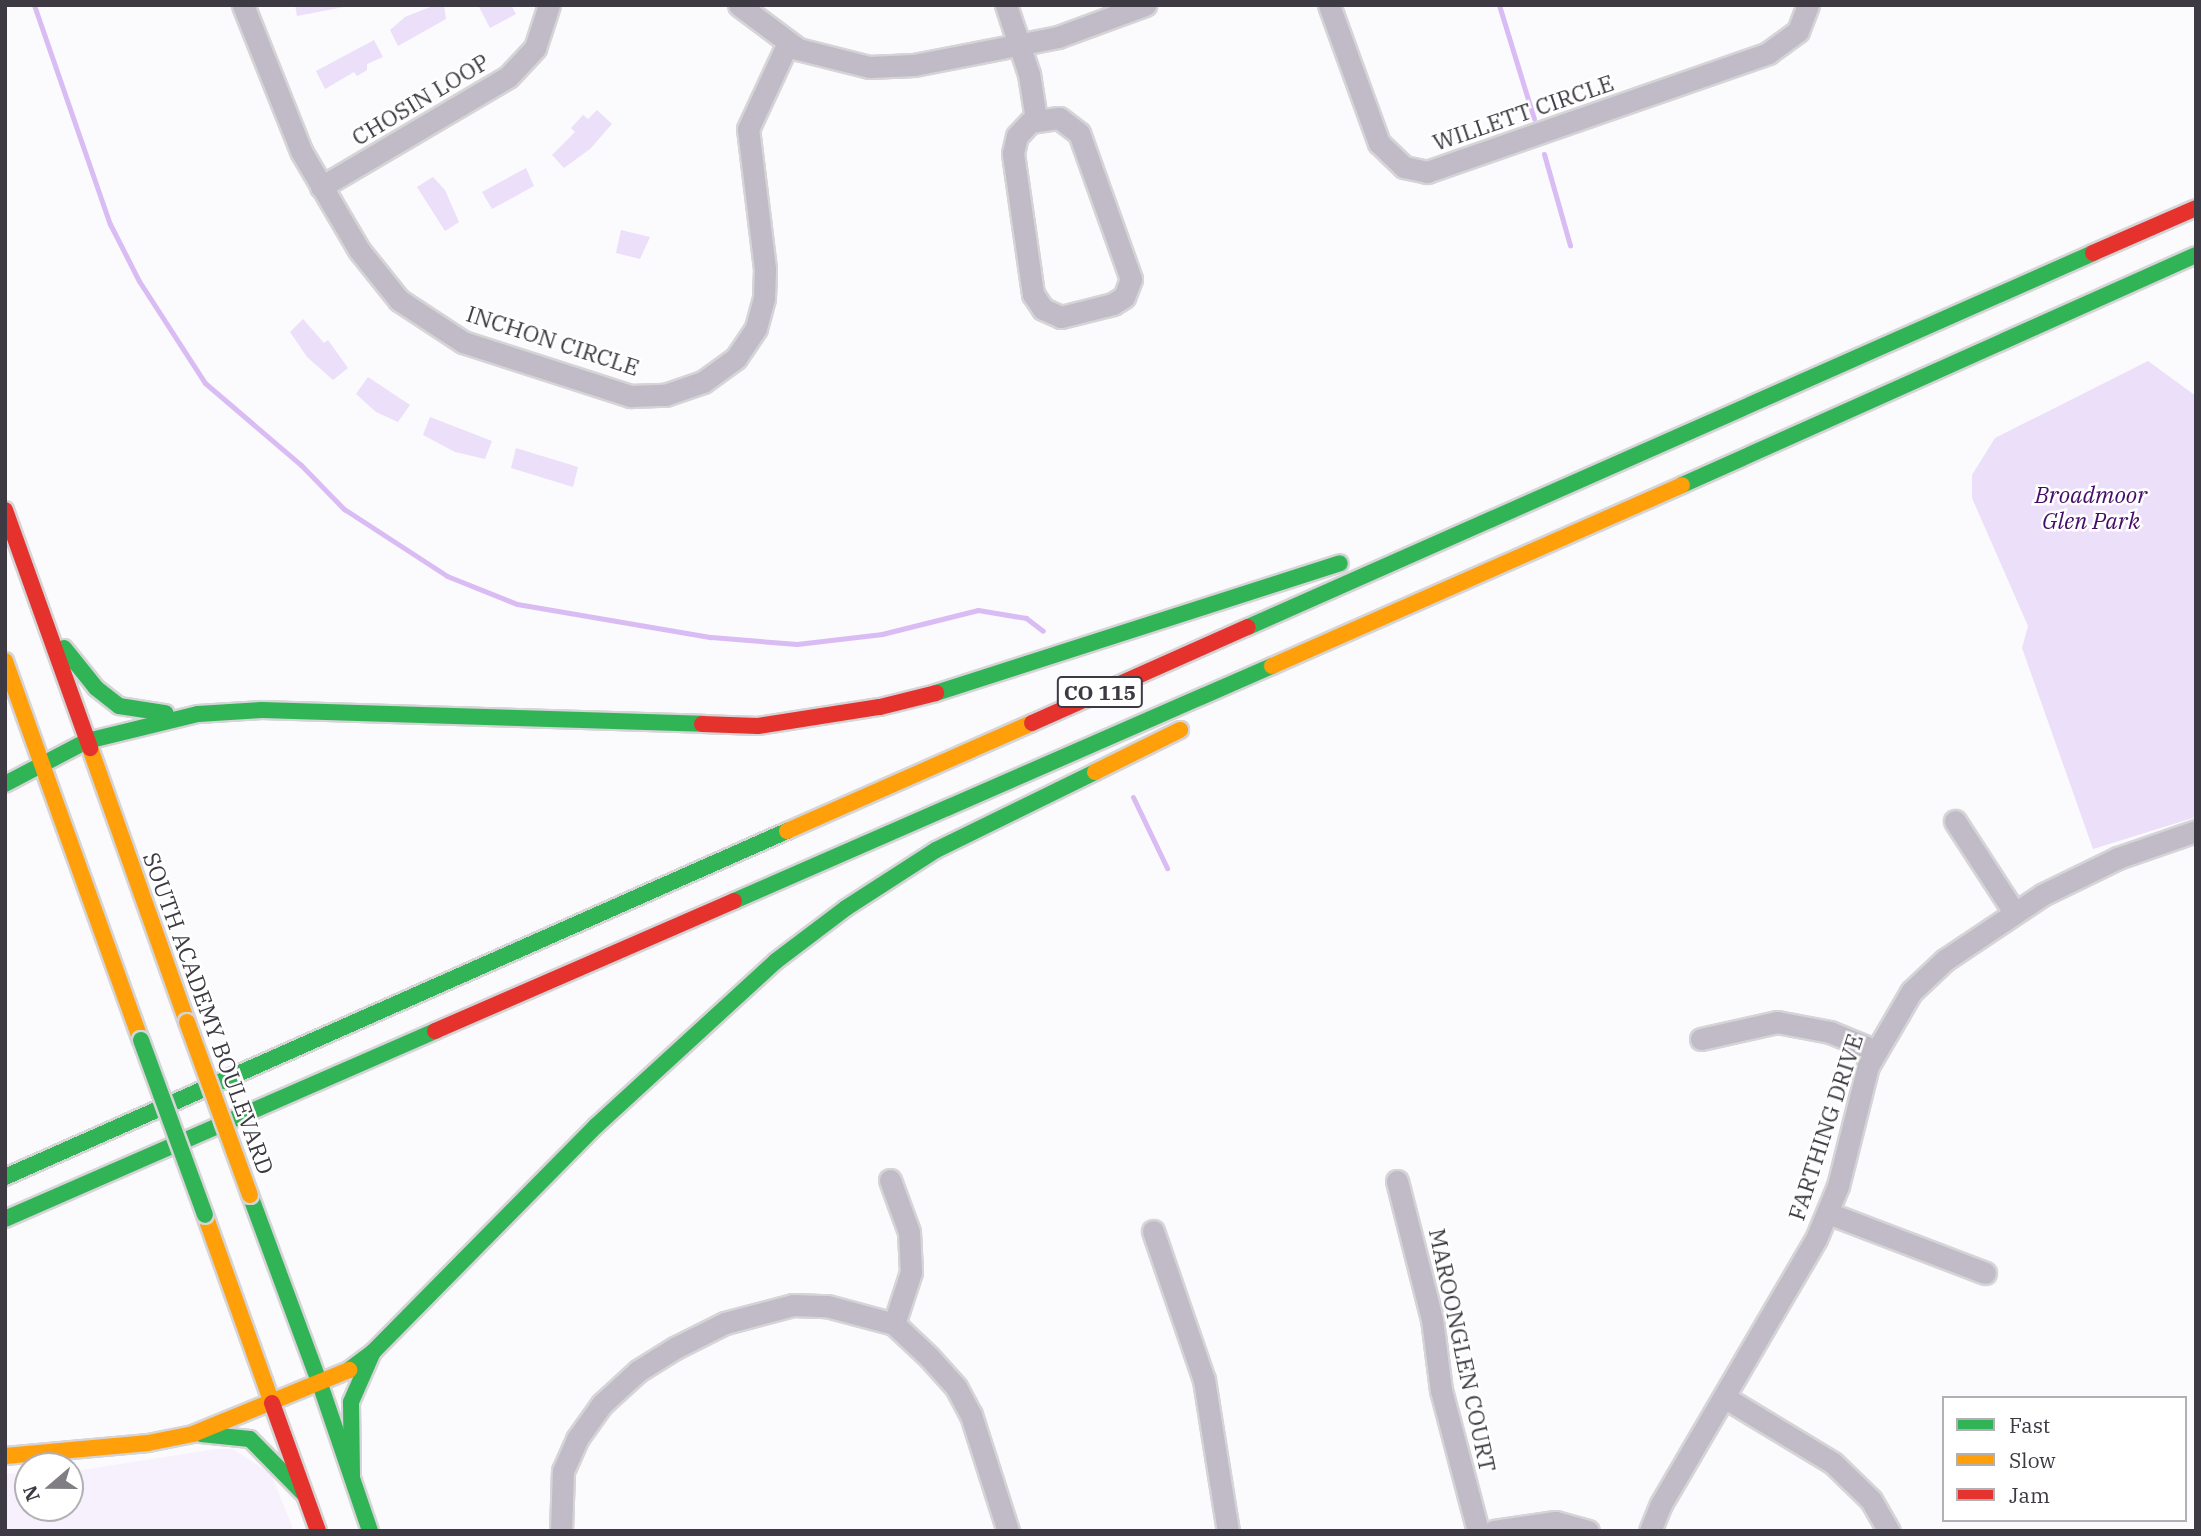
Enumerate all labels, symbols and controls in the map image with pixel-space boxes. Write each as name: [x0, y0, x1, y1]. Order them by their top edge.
street label: CHOSIN LOOP: [346, 47, 494, 151]
street label: WILLETT CIRCLE: [1429, 68, 1617, 156]
street label: INCHON CIRCLE: [463, 299, 643, 381]
park label: Broadmoor Glen Park: [2035, 480, 2147, 534]
road number: CO 115: [1056, 674, 1144, 710]
street label: SOUTH ACADEMY BOULEVARD: [138, 848, 280, 1178]
street label: FARTHING DRIVE: [1782, 1030, 1868, 1224]
street label: MAROONGLEN COURT: [1424, 1226, 1502, 1474]
legend: [1942, 1396, 2187, 1522]
text: Fast: [2009, 1411, 2050, 1439]
text: Slow: [2009, 1446, 2056, 1474]
north arrow: [14, 1452, 84, 1522]
text: Jam: [2009, 1481, 2050, 1509]
text: N: [17, 1482, 45, 1505]

